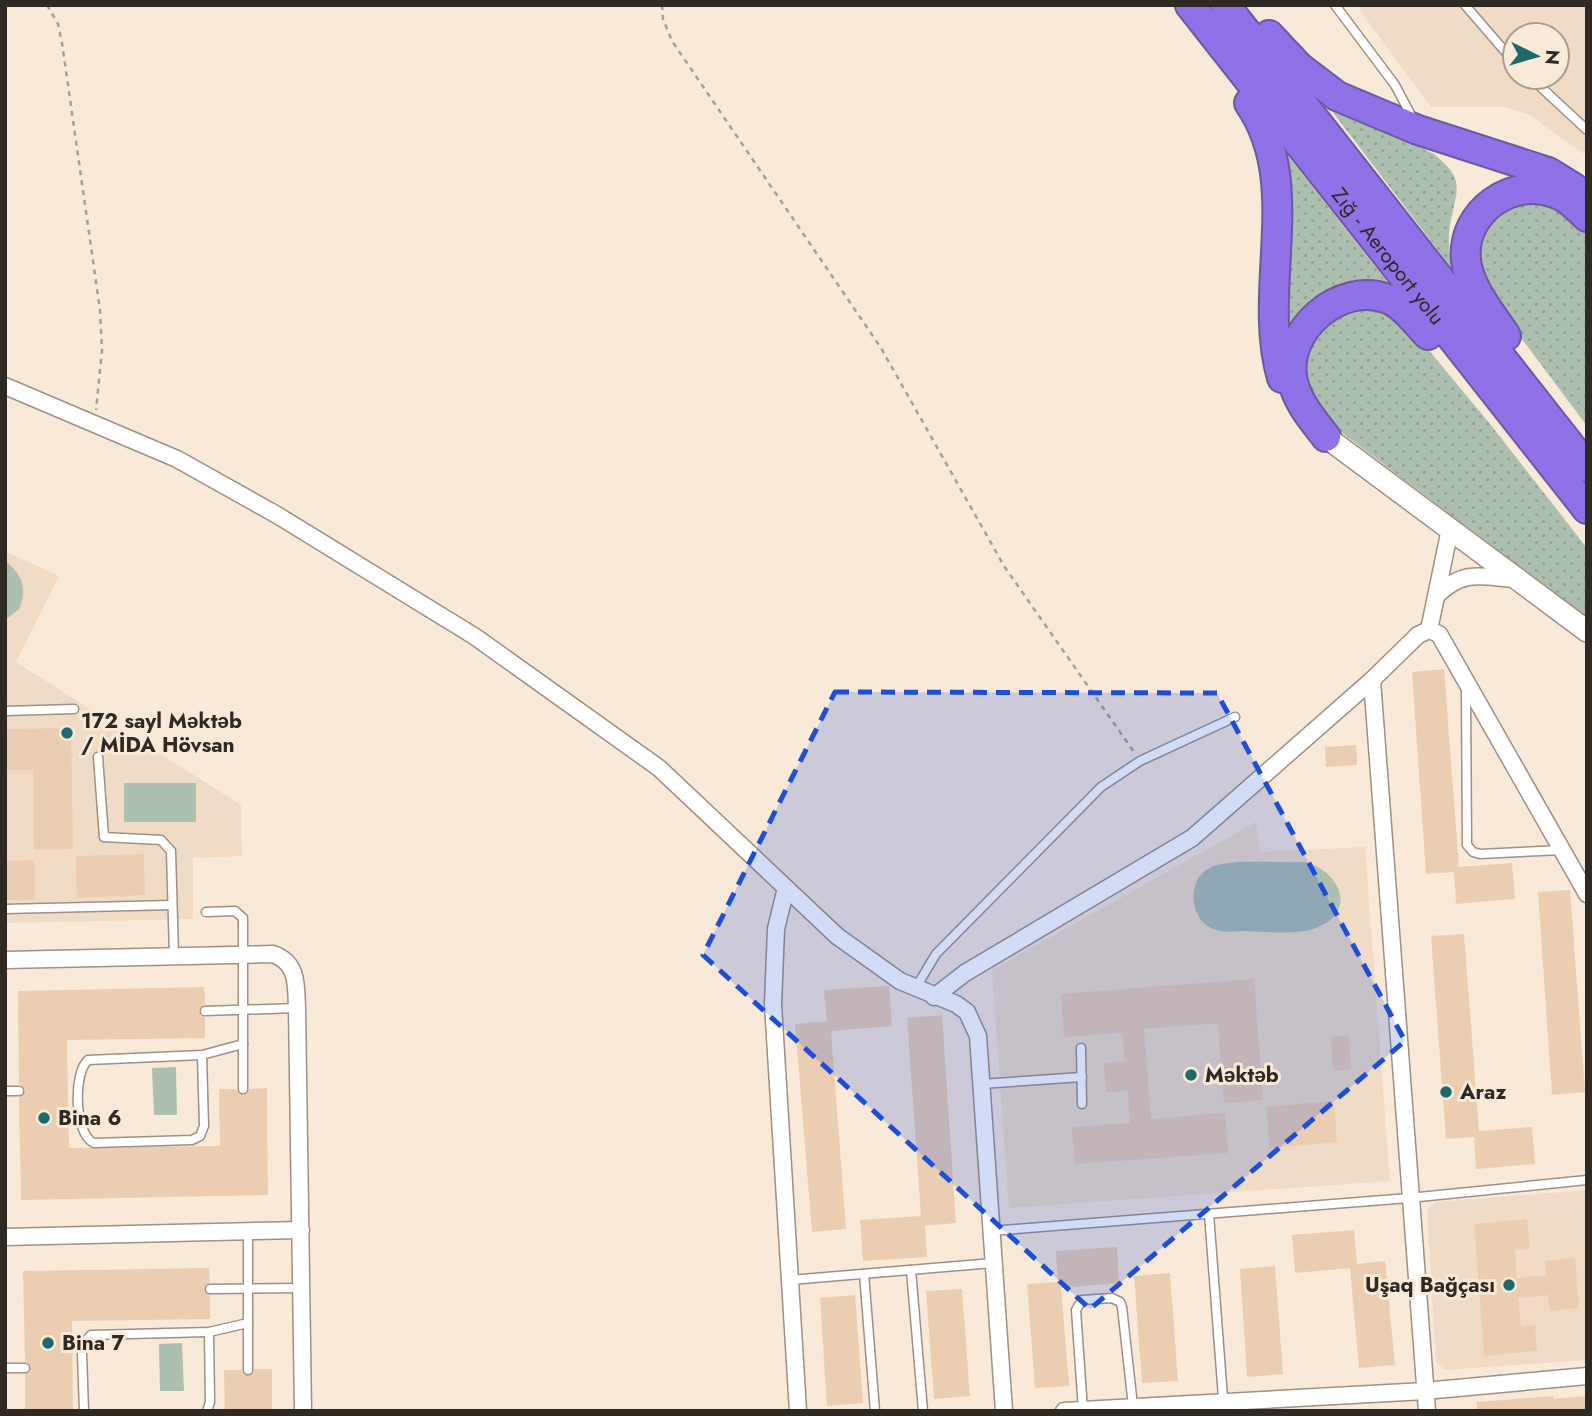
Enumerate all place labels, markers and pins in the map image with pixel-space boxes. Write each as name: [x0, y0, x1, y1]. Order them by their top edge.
place label: 172 sayl Məktəb / MİDA Hövsan: [81, 706, 242, 760]
marker: 172 sayl Məktəb / MİDA Hövsan: [59, 725, 75, 741]
place label: Məktəb: [1205, 1060, 1279, 1090]
marker: Məktəb: [1183, 1067, 1199, 1083]
place label: Araz: [1459, 1077, 1506, 1107]
marker: Araz: [1438, 1084, 1454, 1100]
place label: Bina 6: [58, 1103, 121, 1133]
marker: Bina 6: [36, 1110, 52, 1126]
place label: Uşaq Bağçası: [1365, 1270, 1495, 1300]
marker: Uşaq Bağçası: [1501, 1277, 1517, 1293]
place label: Bina 7: [62, 1328, 124, 1358]
marker: Bina 7: [40, 1335, 56, 1351]

